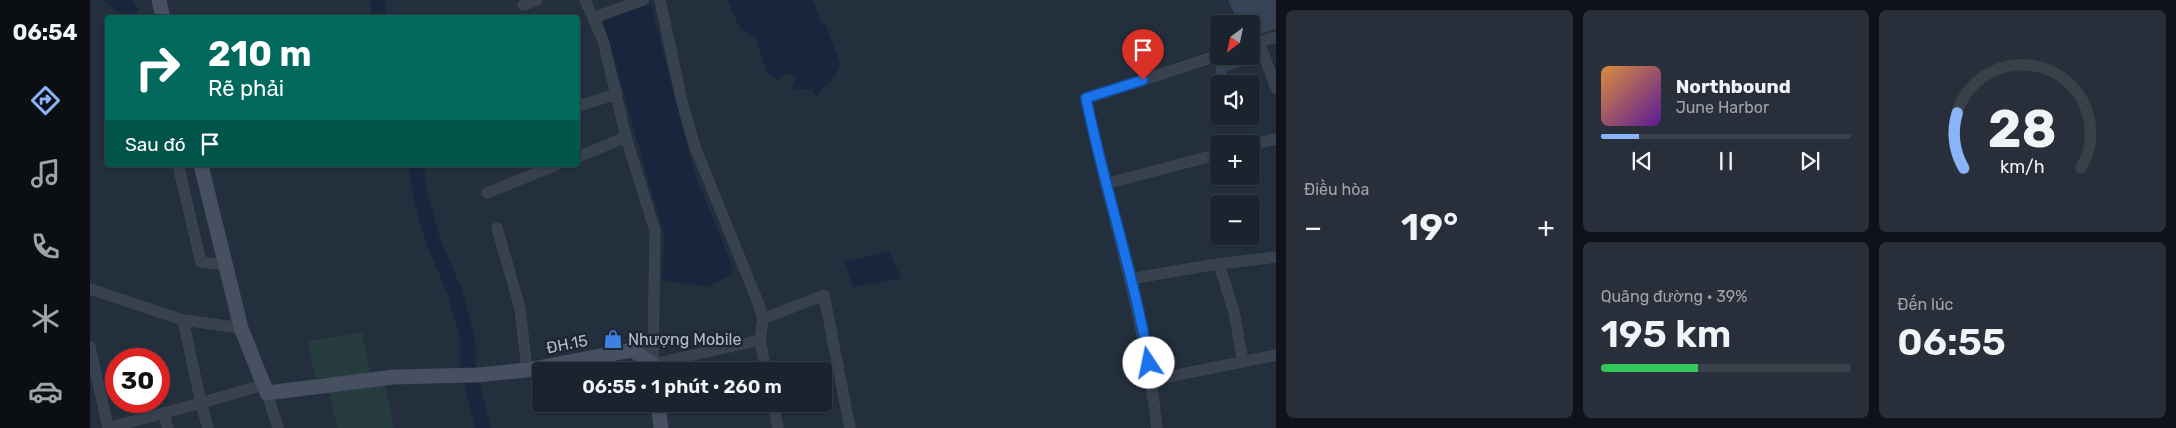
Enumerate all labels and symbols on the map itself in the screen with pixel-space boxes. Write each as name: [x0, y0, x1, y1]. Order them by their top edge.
north arrow: [1210, 15, 1260, 65]
pin: [1122, 29, 1164, 80]
shop icon: Nhượng Mobile: [602, 328, 624, 350]
place label: Nhượng Mobile: [628, 330, 741, 349]
street label: ĐH.15: [545, 331, 589, 357]
position arrow: [1122, 336, 1174, 388]
speed limit sign: 30: [105, 348, 170, 413]

